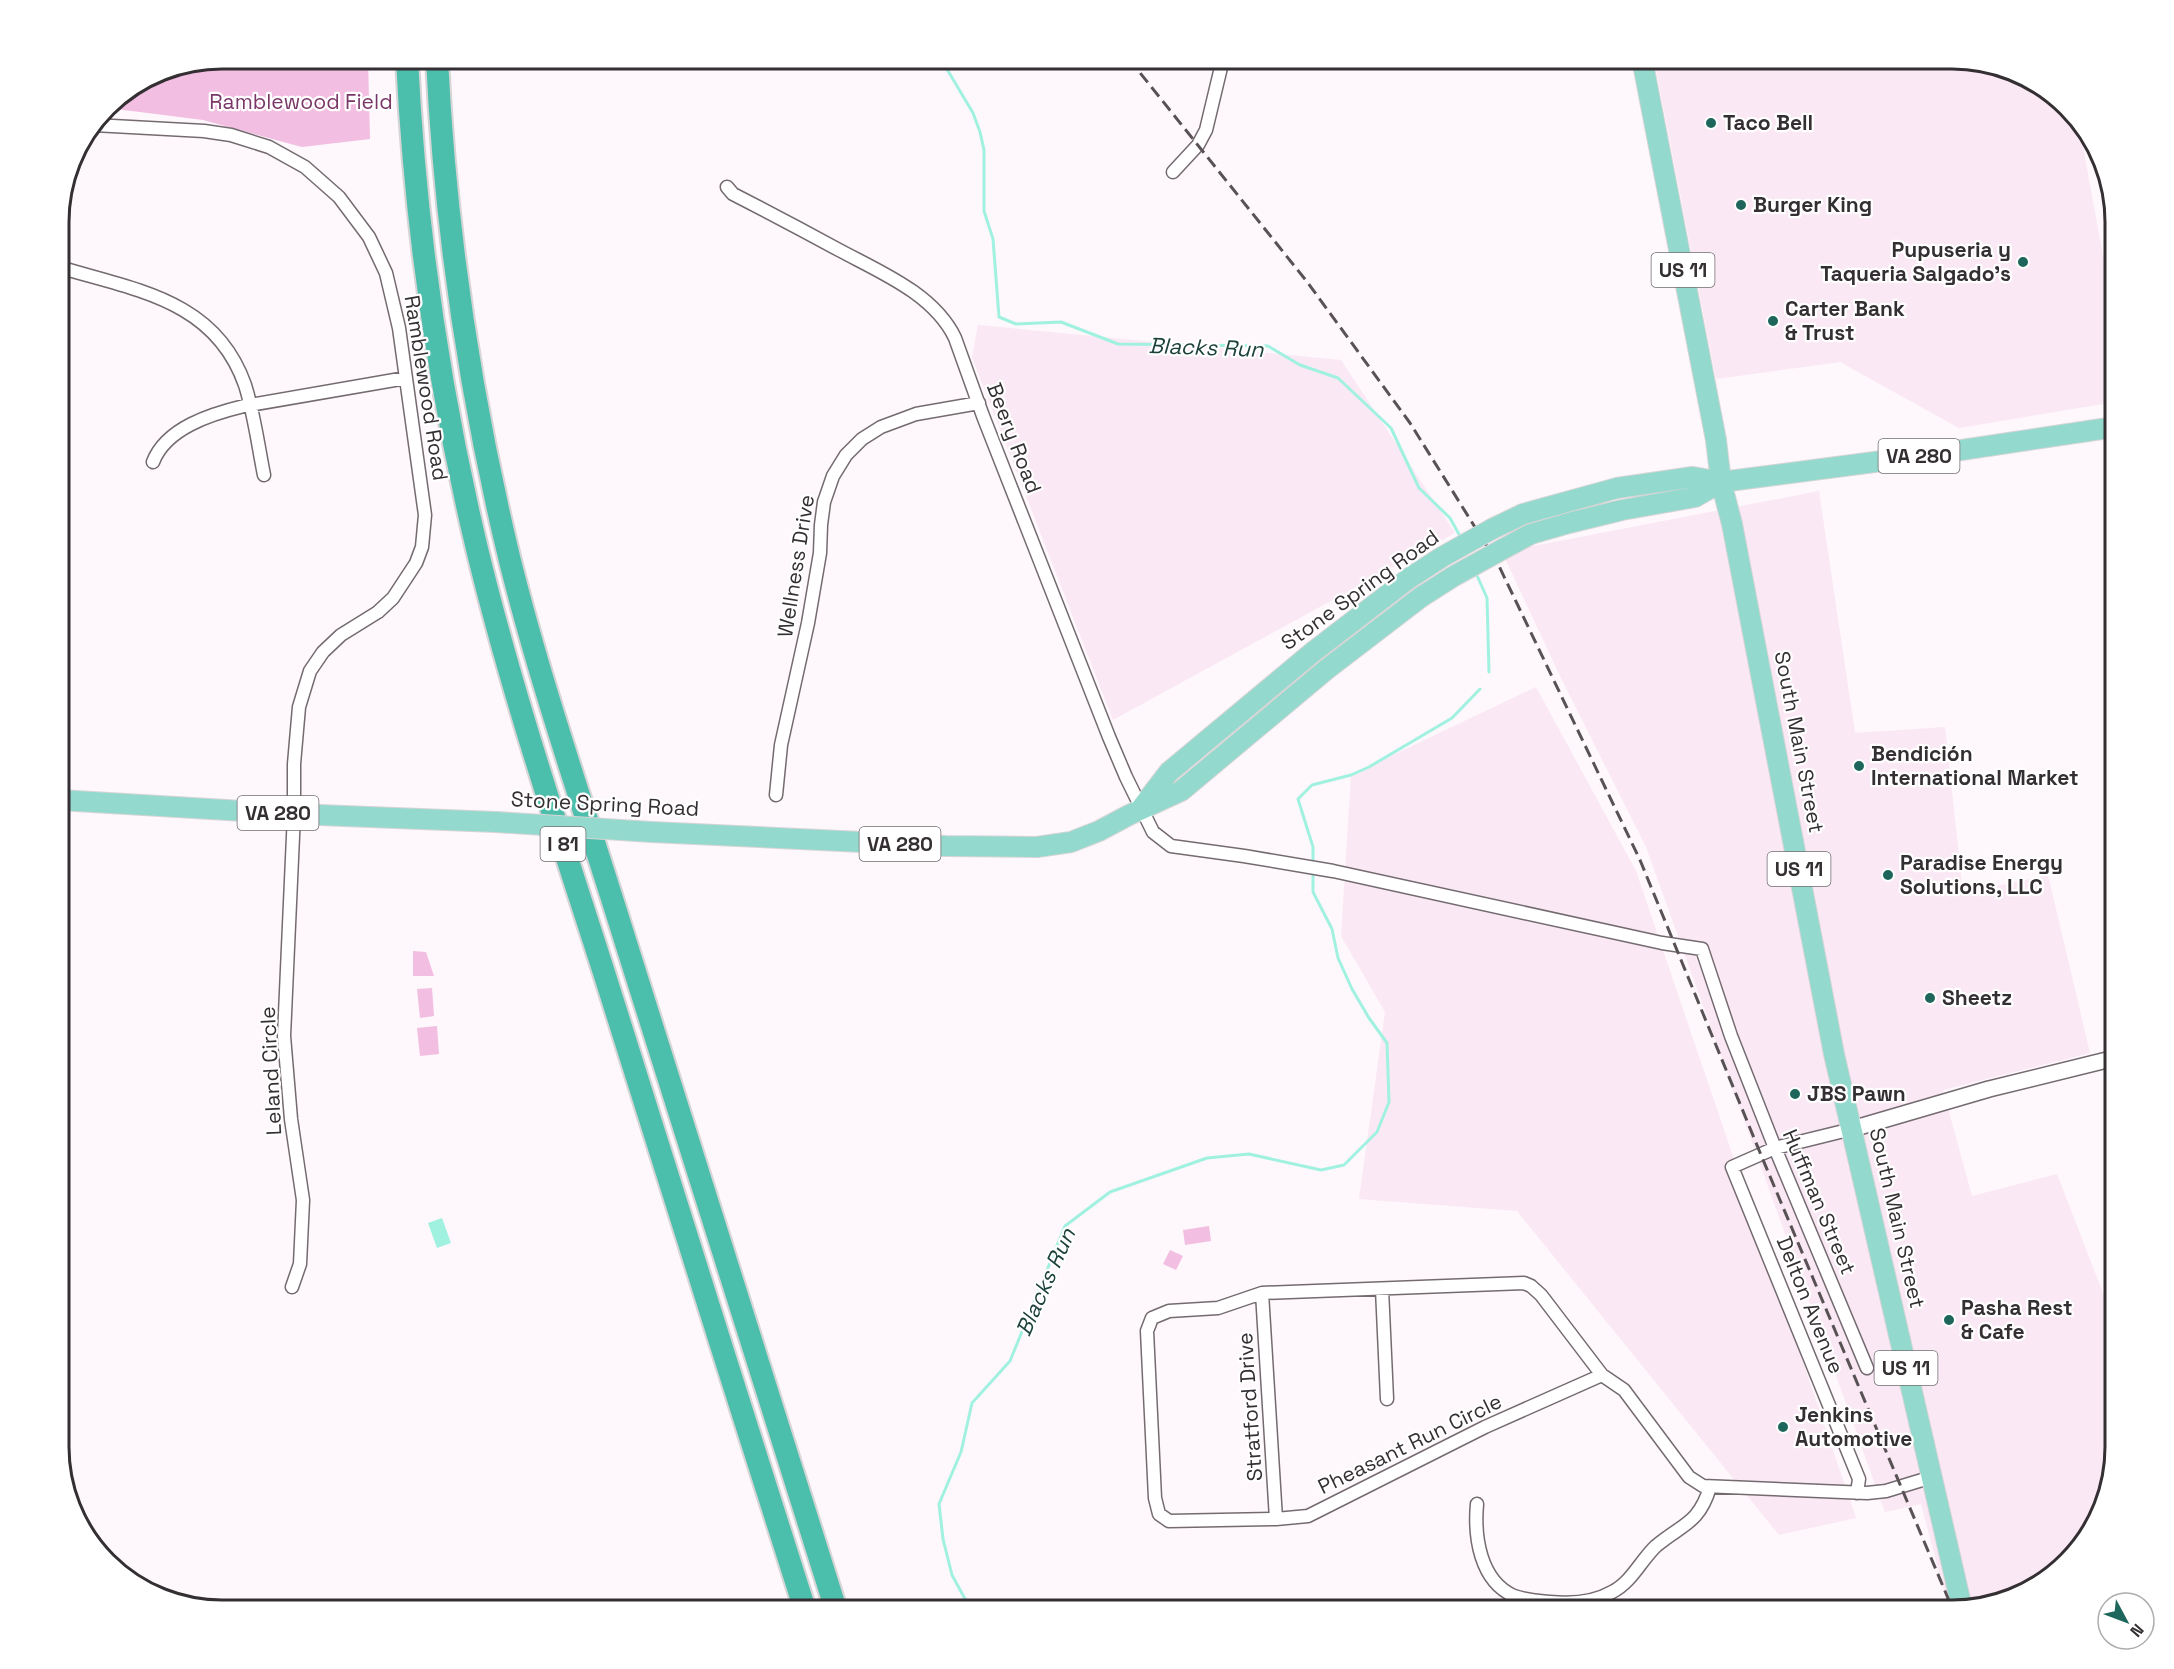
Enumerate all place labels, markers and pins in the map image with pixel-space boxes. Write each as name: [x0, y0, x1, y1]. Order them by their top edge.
place label: Taco Bell: [1723, 109, 1813, 136]
marker: Taco Bell: [1704, 116, 1718, 130]
place label: Burger King: [1753, 191, 1872, 218]
marker: Burger King: [1734, 198, 1748, 212]
place label: Pupuseria y Taqueria Salgado's: [1820, 236, 2011, 287]
marker: Pupuseria y Taqueria Salgado's: [2016, 255, 2030, 269]
place label: Carter Bank & Trust: [1785, 295, 1905, 346]
marker: Carter Bank & Trust: [1766, 314, 1780, 328]
place label: Bendición International Market: [1871, 740, 2079, 791]
marker: Bendición International Market: [1852, 759, 1866, 773]
place label: Paradise Energy Solutions, LLC: [1900, 849, 2063, 900]
marker: Paradise Energy Solutions, LLC: [1881, 868, 1895, 882]
place label: Sheetz: [1942, 984, 2012, 1011]
marker: Sheetz: [1923, 991, 1937, 1005]
place label: JBS Pawn: [1807, 1080, 1906, 1107]
marker: JBS Pawn: [1788, 1087, 1802, 1101]
place label: Pasha Rest & Cafe: [1961, 1294, 2073, 1345]
marker: Pasha Rest & Cafe: [1942, 1313, 1956, 1327]
place label: Jenkins Automotive: [1795, 1401, 1912, 1452]
marker: Jenkins Automotive: [1776, 1420, 1790, 1434]

